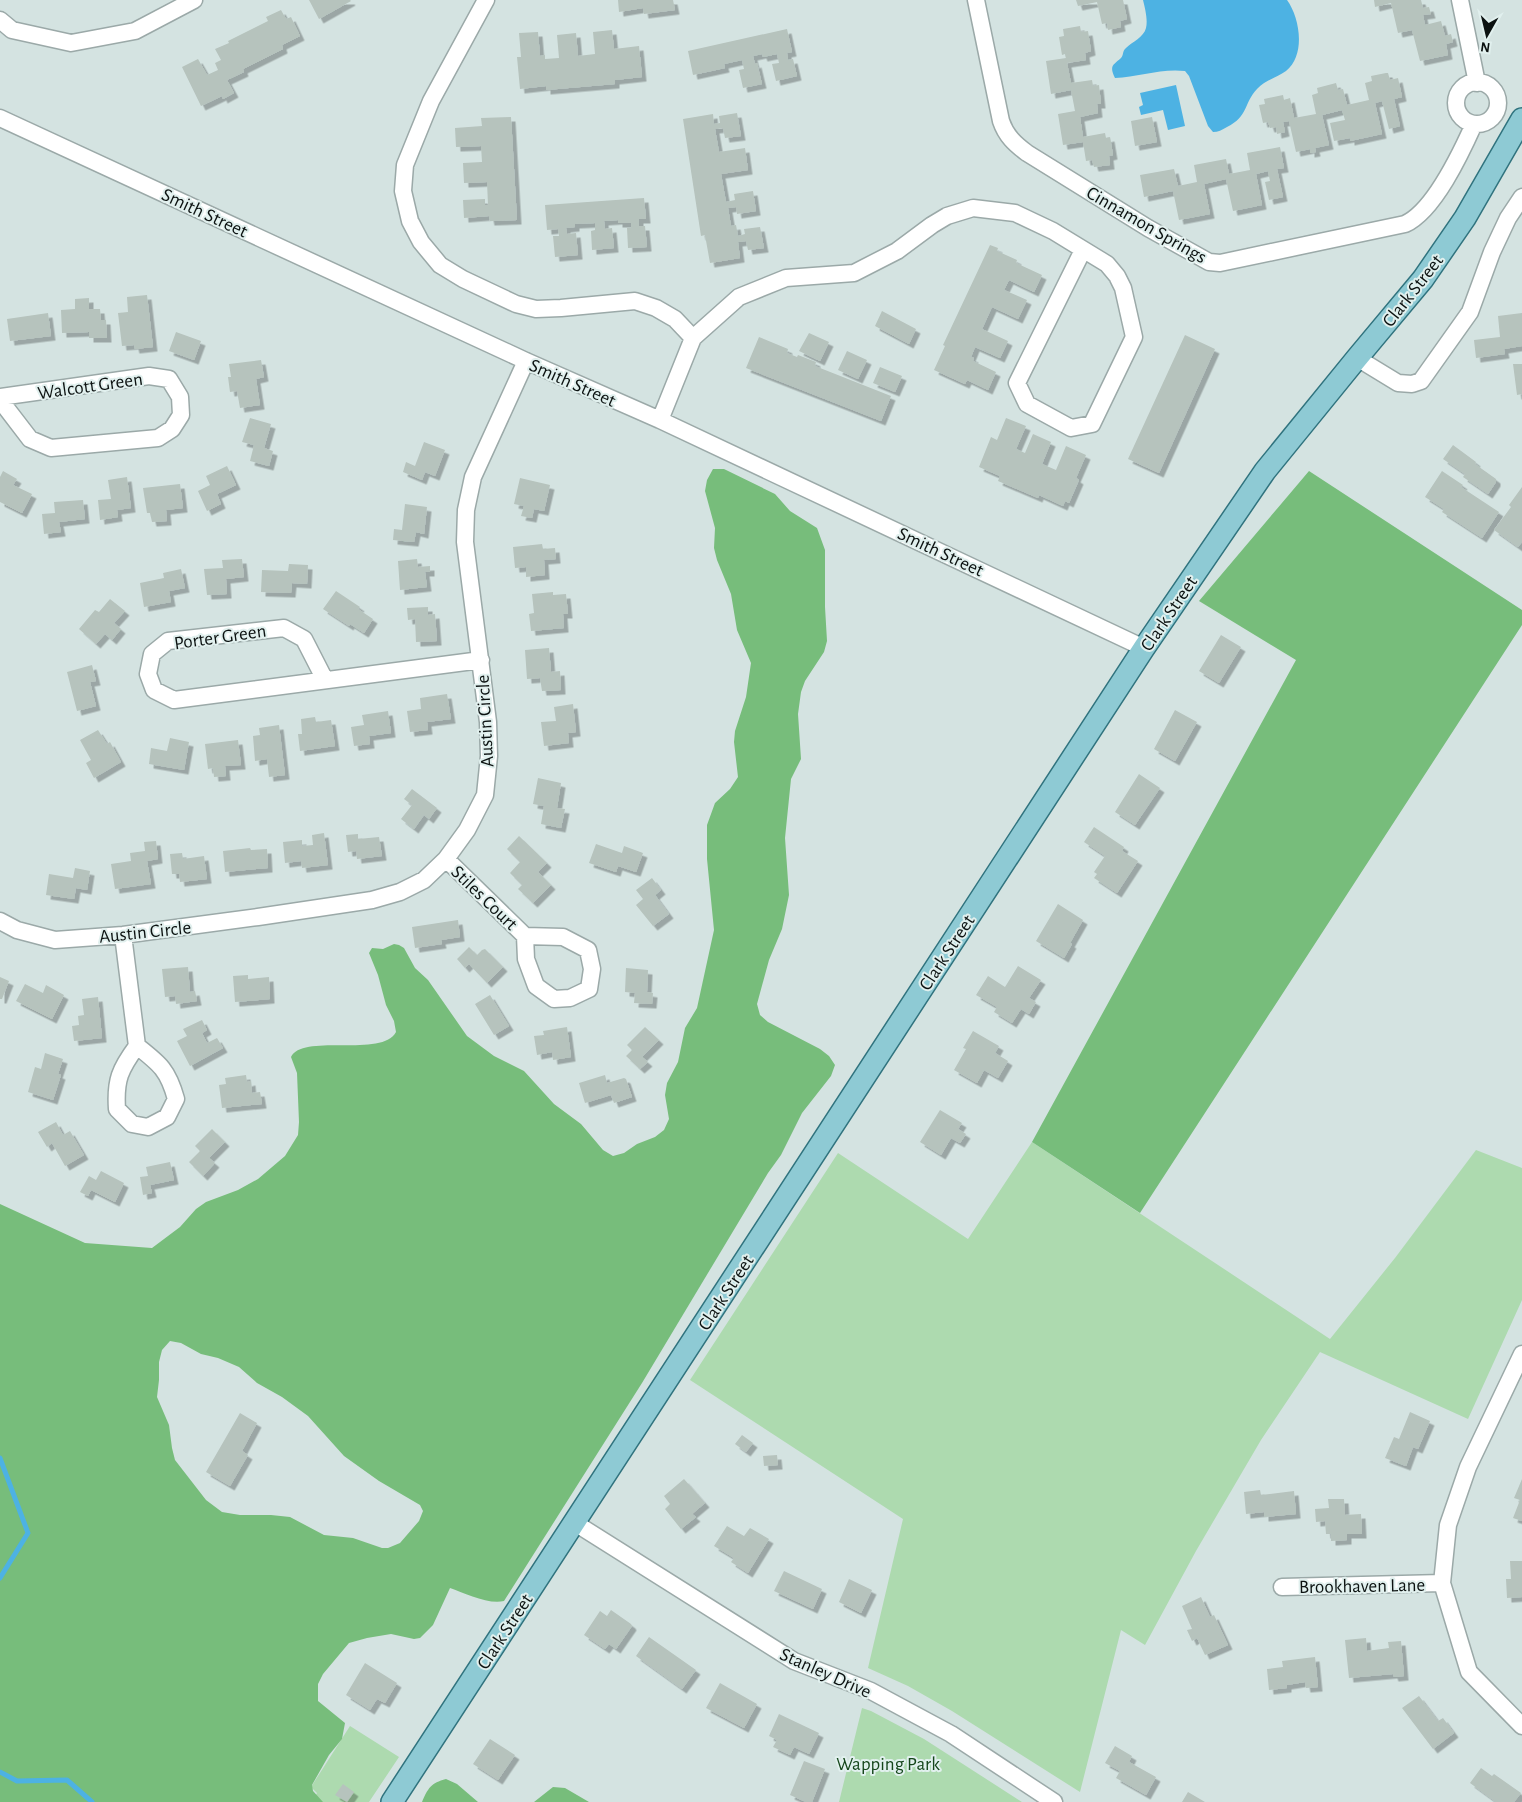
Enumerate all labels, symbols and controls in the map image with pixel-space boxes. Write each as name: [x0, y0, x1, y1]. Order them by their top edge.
north arrow: [1462, 10, 1512, 60]
text: N: [1480, 39, 1491, 54]
street label: Cinnamon Springs: [1083, 183, 1209, 267]
street label: Smith Street: [158, 185, 250, 241]
street label: Clark Street: [1379, 251, 1447, 331]
street label: Smith Street: [526, 356, 618, 411]
street label: Walcott Green: [37, 370, 144, 403]
street label: Smith Street: [894, 524, 986, 580]
street label: Clark Street: [1137, 573, 1201, 655]
street label: Porter Green: [173, 622, 267, 653]
street label: Austin Circle: [474, 674, 497, 768]
street label: Stiles Court: [447, 862, 521, 934]
street label: Clark Street: [916, 912, 979, 994]
street label: Austin Circle: [98, 918, 192, 947]
street label: Clark Street: [695, 1252, 758, 1334]
street label: Brookhaven Lane: [1299, 1576, 1425, 1597]
street label: Clark Street: [474, 1591, 537, 1673]
street label: Stanley Drive: [777, 1645, 874, 1702]
park label: Wapping Park: [836, 1755, 940, 1774]

